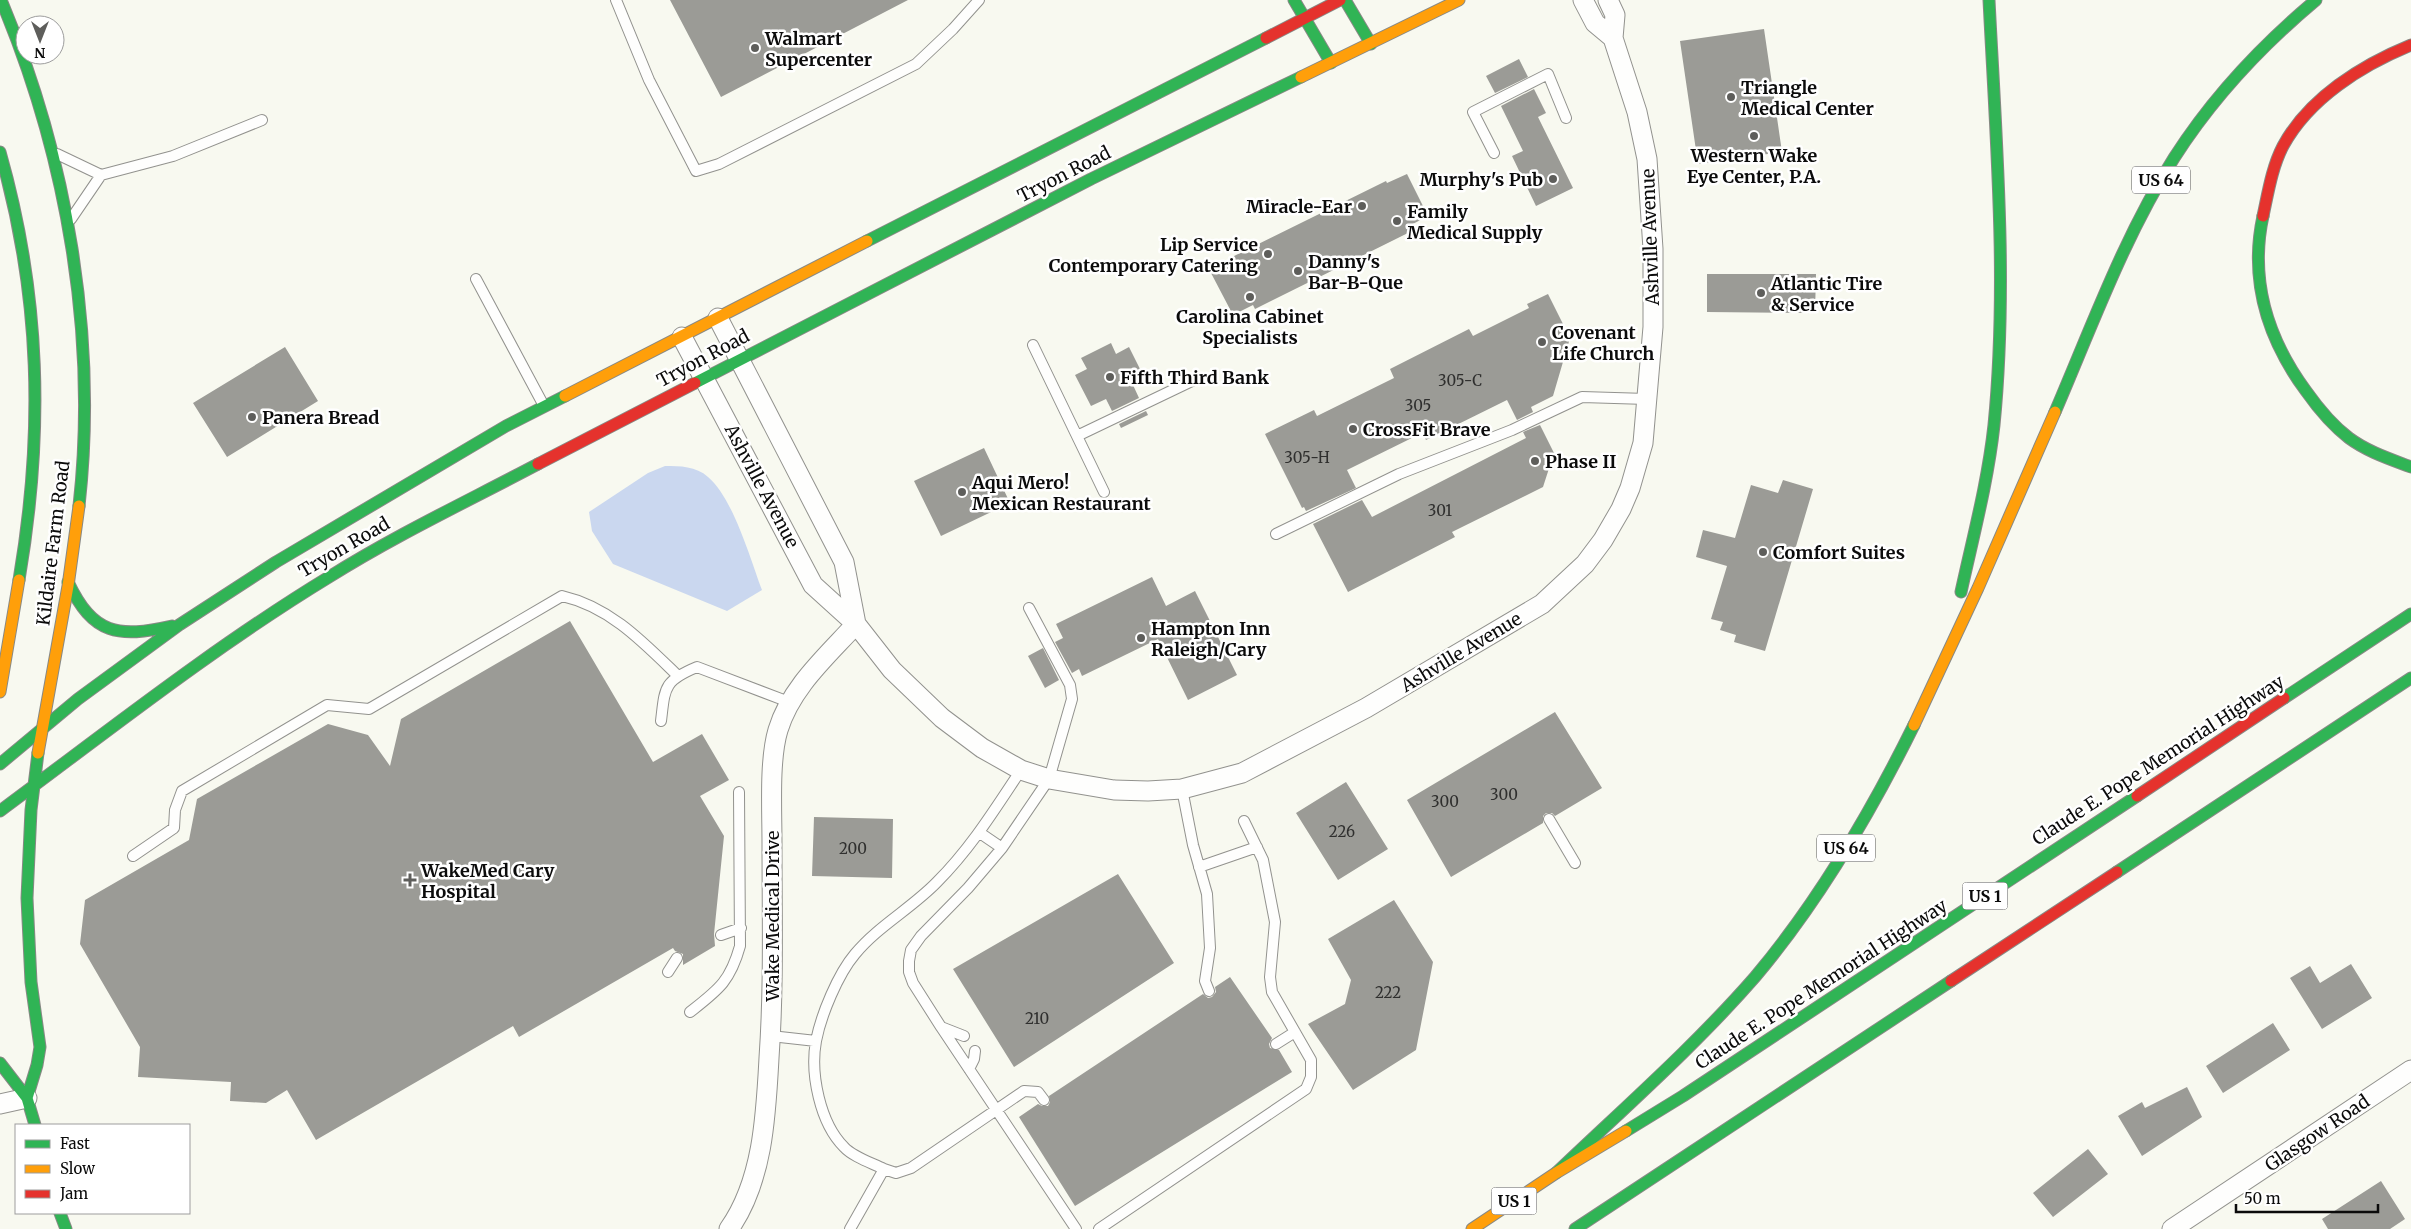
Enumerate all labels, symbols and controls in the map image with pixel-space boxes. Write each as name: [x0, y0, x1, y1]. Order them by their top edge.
north arrow: [15, 15, 65, 65]
place label: Walmart Supercenter: [764, 27, 872, 71]
marker: Walmart Supercenter: [749, 42, 761, 54]
text: N: [34, 44, 46, 62]
place label: Triangle Medical Center: [1741, 76, 1874, 120]
marker: Triangle Medical Center: [1725, 91, 1737, 103]
marker: Western Wake Eye Center, P.A.: [1748, 130, 1760, 142]
street label: Tryon Road: [1014, 141, 1115, 207]
place label: Western Wake Eye Center, P.A.: [1687, 144, 1821, 188]
road number: US 64: [2132, 166, 2190, 194]
place label: Murphy's Pub: [1419, 168, 1543, 191]
street label: Ashville Avenue: [1636, 168, 1664, 307]
marker: Murphy's Pub: [1547, 173, 1559, 185]
place label: Miracle-Ear: [1246, 195, 1352, 218]
marker: Miracle-Ear: [1356, 200, 1368, 212]
place label: Family Medical Supply: [1407, 200, 1543, 244]
marker: Family Medical Supply: [1391, 215, 1403, 227]
place label: Lip Service Contemporary Catering: [1049, 233, 1258, 277]
marker: Lip Service Contemporary Catering: [1262, 248, 1274, 260]
place label: Danny's Bar-B-Que: [1308, 250, 1403, 294]
marker: Danny's Bar-B-Que: [1292, 265, 1304, 277]
place label: Atlantic Tire & Service: [1770, 272, 1883, 316]
marker: Atlantic Tire & Service: [1755, 287, 1767, 299]
marker: Carolina Cabinet Specialists: [1244, 291, 1256, 303]
place label: Carolina Cabinet Specialists: [1176, 305, 1324, 349]
place label: Covenant Life Church: [1552, 321, 1654, 365]
street label: Tryon Road: [653, 324, 753, 392]
marker: Covenant Life Church: [1536, 336, 1548, 348]
place label: Fifth Third Bank: [1120, 366, 1269, 389]
marker: Fifth Third Bank: [1104, 371, 1116, 383]
house number: 305-C: [1438, 371, 1482, 390]
house number: 305: [1405, 396, 1431, 415]
place label: Panera Bread: [262, 406, 380, 429]
marker: Panera Bread: [246, 411, 258, 423]
place label: CrossFit Brave: [1363, 418, 1491, 441]
street label: Ashville Avenue: [719, 419, 804, 552]
marker: CrossFit Brave: [1347, 423, 1359, 435]
house number: 305-H: [1284, 448, 1330, 467]
place label: Phase II: [1545, 450, 1617, 473]
marker: Phase II: [1529, 455, 1541, 467]
street label: Kildaire Farm Road: [31, 459, 75, 627]
place label: Aqui Mero! Mexican Restaurant: [971, 471, 1151, 515]
marker: Aqui Mero! Mexican Restaurant: [956, 486, 968, 498]
house number: 301: [1428, 501, 1452, 520]
street label: Tryon Road: [294, 512, 394, 582]
place label: Comfort Suites: [1773, 541, 1905, 564]
marker: Comfort Suites: [1757, 546, 1769, 558]
street label: Ashville Avenue: [1396, 607, 1526, 698]
place label: Hampton Inn Raleigh/Cary: [1151, 617, 1270, 661]
marker: Hampton Inn Raleigh/Cary: [1135, 632, 1147, 644]
street label: Claude E. Pope Memorial Highway: [2028, 669, 2289, 850]
house number: 300: [1490, 785, 1518, 804]
house number: 300: [1431, 792, 1459, 811]
house number: 226: [1329, 822, 1355, 841]
street label: Wake Medical Drive: [761, 831, 784, 1002]
road number: US 64: [1817, 834, 1875, 861]
house number: 200: [839, 839, 867, 858]
place label: WakeMed Cary Hospital: [420, 859, 555, 903]
marker: WakeMed Cary Hospital: [403, 873, 417, 887]
road number: US 1: [1962, 882, 2008, 909]
street label: Claude E. Pope Memorial Highway: [1691, 893, 1952, 1074]
house number: 222: [1375, 983, 1401, 1002]
house number: 210: [1025, 1009, 1049, 1028]
street label: Glasgow Road: [2260, 1089, 2374, 1176]
legend: [15, 1124, 190, 1214]
text: Fast: [60, 1134, 90, 1153]
text: Slow: [60, 1159, 95, 1178]
scale bar: [2236, 1182, 2378, 1214]
text: Jam: [59, 1184, 88, 1203]
road number: US 1: [1492, 1188, 1536, 1214]
text: 50 m: [2244, 1189, 2281, 1208]

